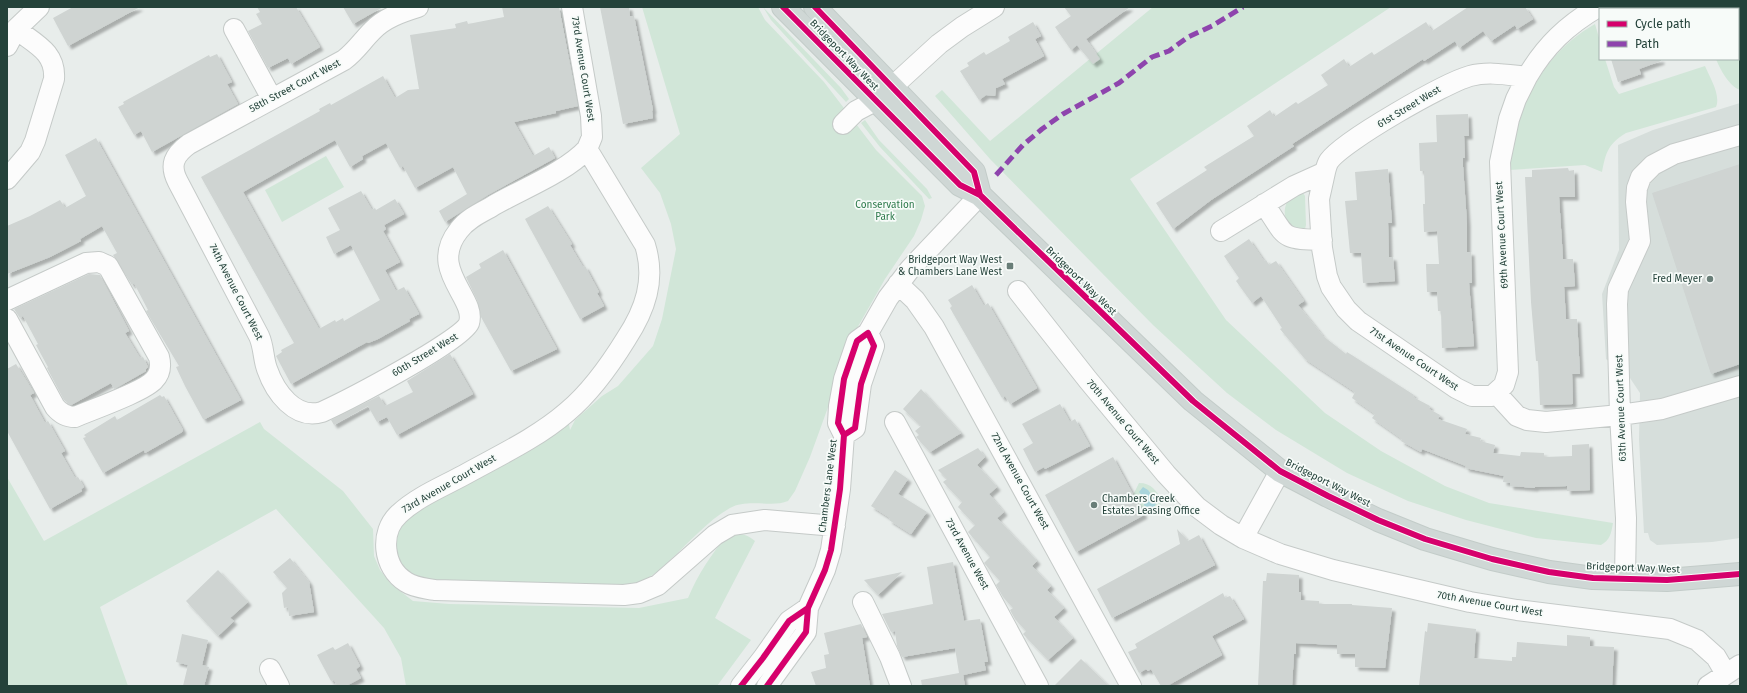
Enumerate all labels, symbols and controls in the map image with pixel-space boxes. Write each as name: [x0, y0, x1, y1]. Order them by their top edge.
legend: [1599, 8, 1739, 60]
street label: 73rd Avenue Court West: [569, 15, 597, 123]
street label: Bridgeport Way West: [807, 17, 881, 93]
text: Cycle path: [1635, 17, 1691, 31]
text: Path: [1635, 37, 1659, 51]
street label: 58th Street Court West: [247, 57, 343, 115]
street label: 61st Street West: [1375, 83, 1443, 131]
street label: 69th Avenue Court West: [1493, 181, 1511, 289]
park label: Conservation Park: [855, 199, 915, 223]
street label: 74th Avenue Court West: [207, 242, 266, 342]
street label: Bridgeport Way West: [1043, 244, 1119, 318]
place label: Bridgeport Way West & Chambers Lane West: [898, 254, 1002, 278]
marker: Bridgeport Way West & Chambers Lane West: [1005, 261, 1015, 271]
place label: Fred Meyer: [1652, 273, 1702, 285]
marker: Fred Meyer: [1705, 274, 1715, 284]
street label: 71st Avenue Court West: [1367, 325, 1461, 393]
street label: 60th Street West: [390, 330, 460, 379]
street label: 63th Avenue Court West: [1613, 354, 1629, 462]
street label: 70th Avenue Court West: [1084, 377, 1162, 467]
street label: 72nd Avenue Court West: [988, 431, 1052, 532]
street label: Chambers Lane West: [816, 438, 840, 533]
street label: 73rd Avenue Court West: [400, 452, 498, 516]
street label: Bridgeport Way West: [1283, 456, 1373, 510]
place label: Chambers Creek Estates Leasing Office: [1102, 493, 1200, 517]
marker: Chambers Creek Estates Leasing Office: [1089, 500, 1099, 510]
street label: 73rd Avenue West: [943, 516, 992, 592]
street label: Bridgeport Way West: [1586, 560, 1680, 576]
street label: 70th Avenue Court West: [1436, 589, 1544, 619]

